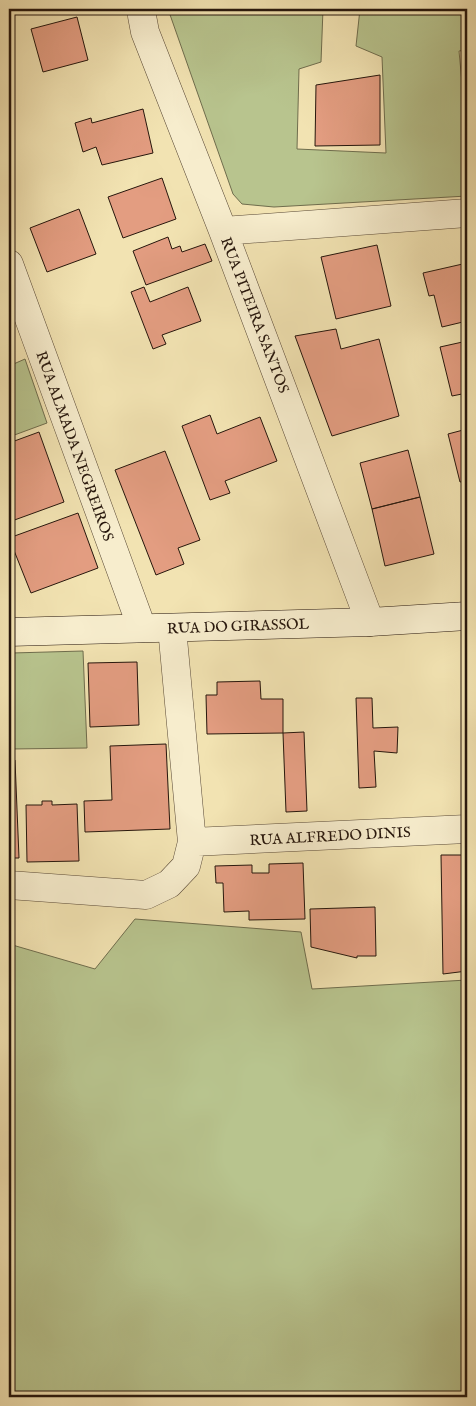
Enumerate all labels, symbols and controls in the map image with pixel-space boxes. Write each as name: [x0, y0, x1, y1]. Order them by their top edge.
street label: RUA PITEIRA SANTOS: [216, 234, 293, 396]
street label: RUA ALMADA NEGREIROS: [31, 348, 118, 544]
street label: RUA DO GIRASSOL: [167, 615, 310, 638]
street label: RUA ALFREDO DINIS: [249, 823, 411, 850]

